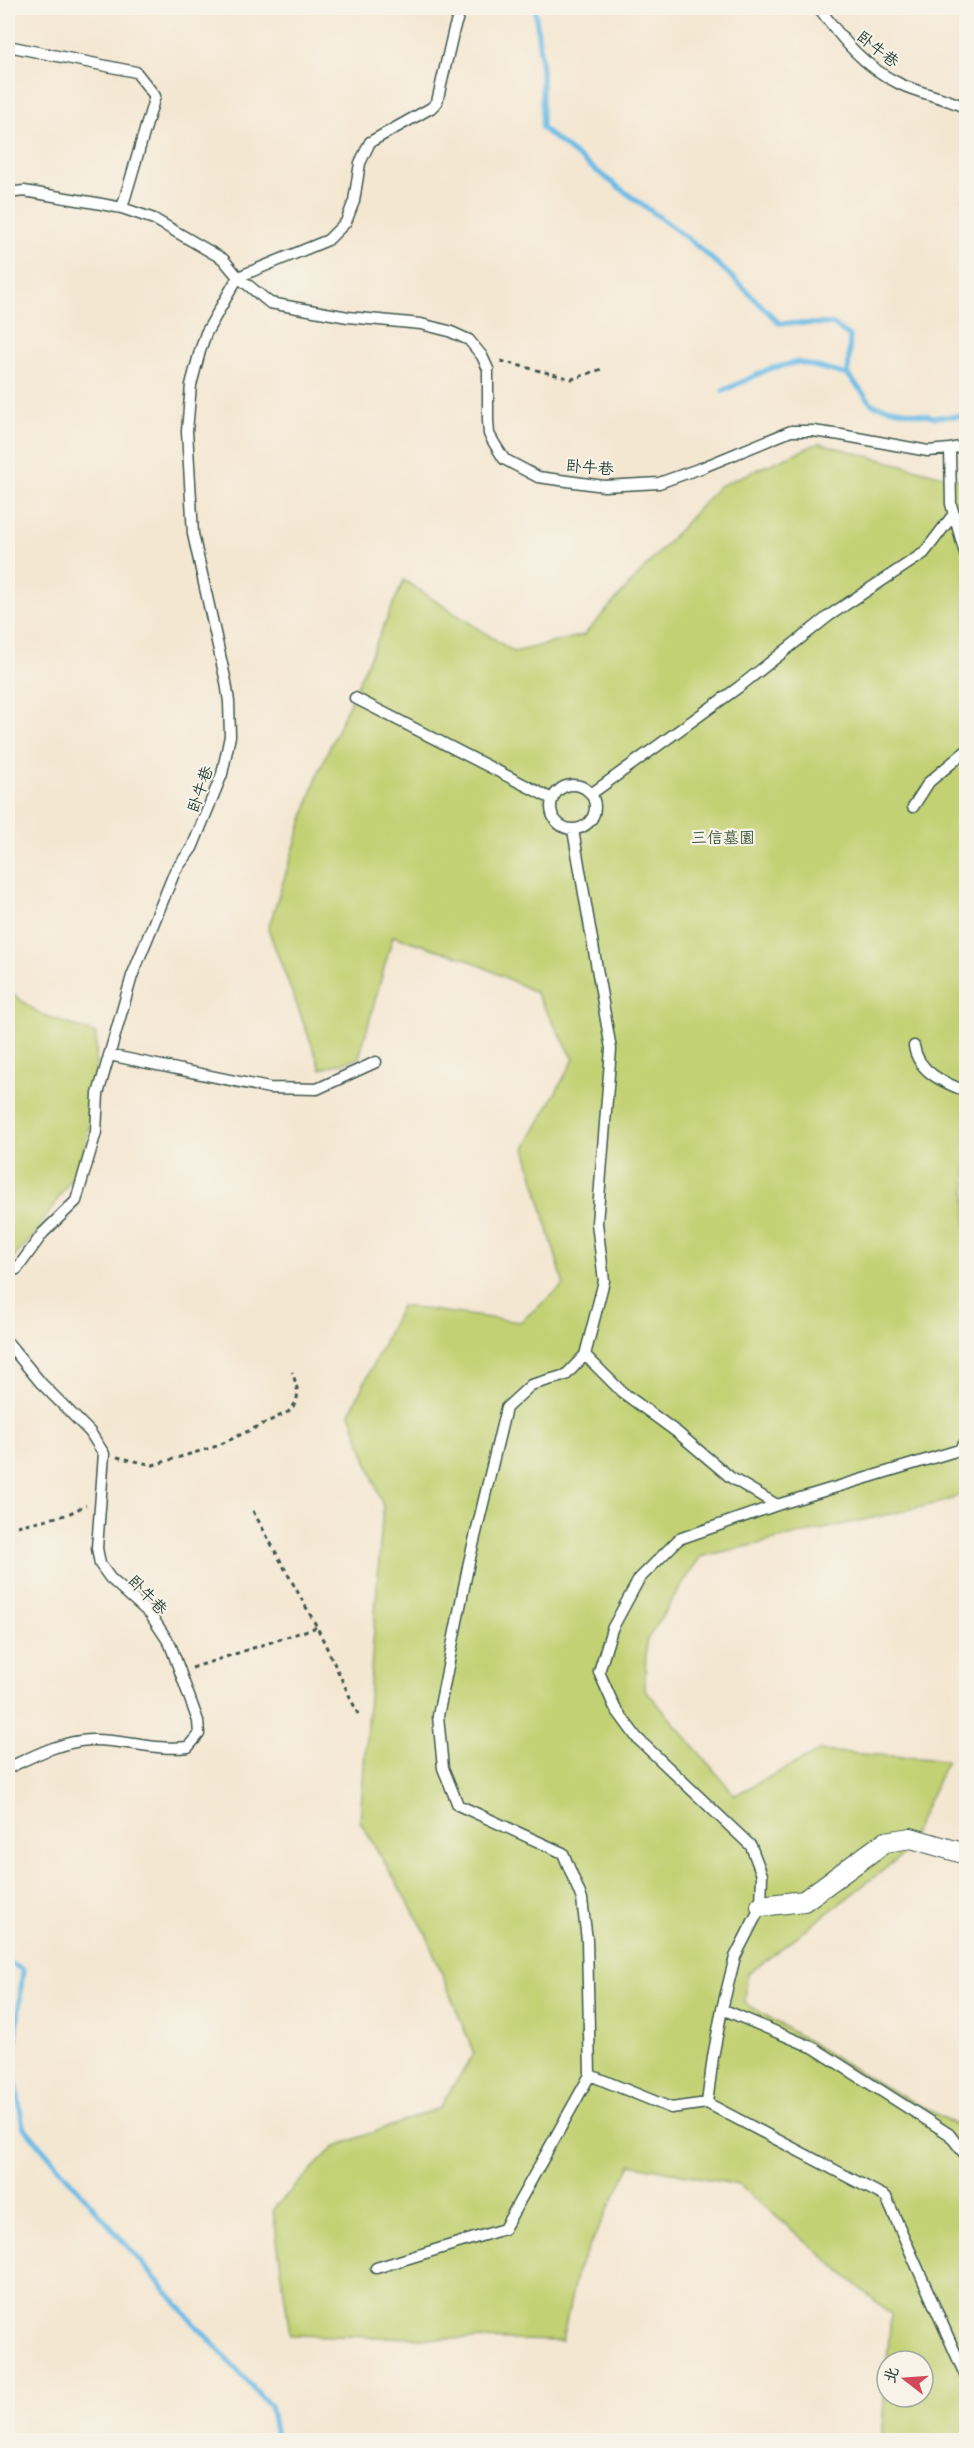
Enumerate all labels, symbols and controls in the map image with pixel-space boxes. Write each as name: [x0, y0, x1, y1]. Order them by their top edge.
street label: 卧牛巷: [853, 26, 903, 72]
street label: 卧牛巷: [565, 454, 615, 480]
street label: 卧牛巷: [182, 763, 218, 815]
park label: 三信墓園: [691, 827, 755, 848]
street label: 卧牛巷: [124, 1570, 172, 1620]
north arrow: [875, 2349, 935, 2409]
text: 北: [879, 2364, 904, 2385]

